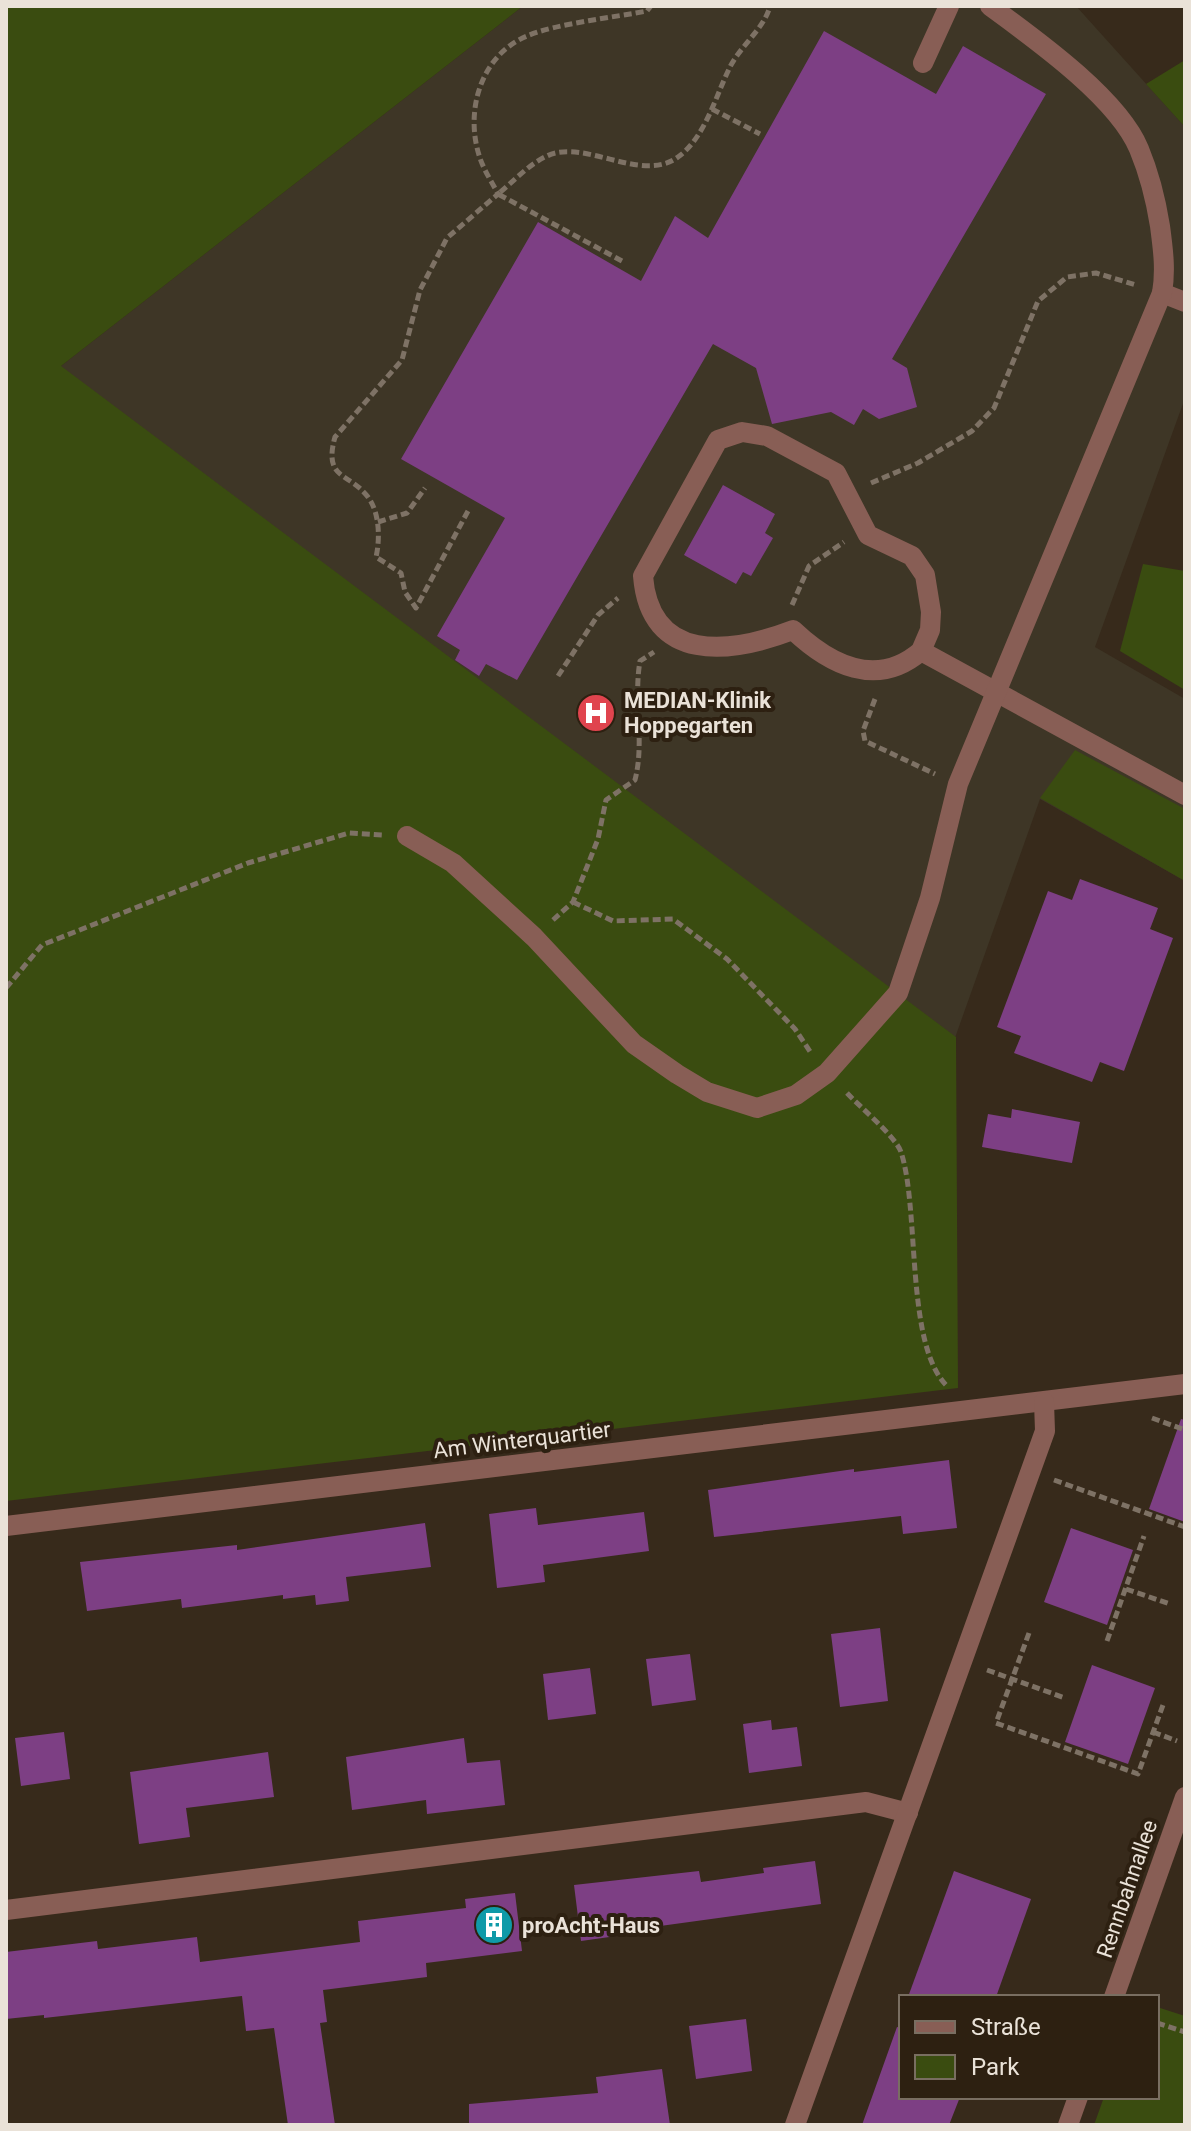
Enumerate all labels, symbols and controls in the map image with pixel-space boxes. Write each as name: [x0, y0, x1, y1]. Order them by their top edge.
place label: MEDIAN-Klinik Hoppegarten: [624, 688, 771, 738]
hospital icon: MEDIAN-Klinik Hoppegarten: [575, 692, 617, 734]
street label: Am Winterquartier: [432, 1417, 613, 1463]
street label: Rennbahnallee: [1092, 1817, 1162, 1961]
building icon: proAcht-Haus: [473, 1904, 515, 1946]
place label: proAcht-Haus: [522, 1913, 660, 1938]
legend: [899, 1995, 1159, 2099]
text: Straße: [971, 2013, 1041, 2041]
text: Park: [971, 2053, 1020, 2081]

